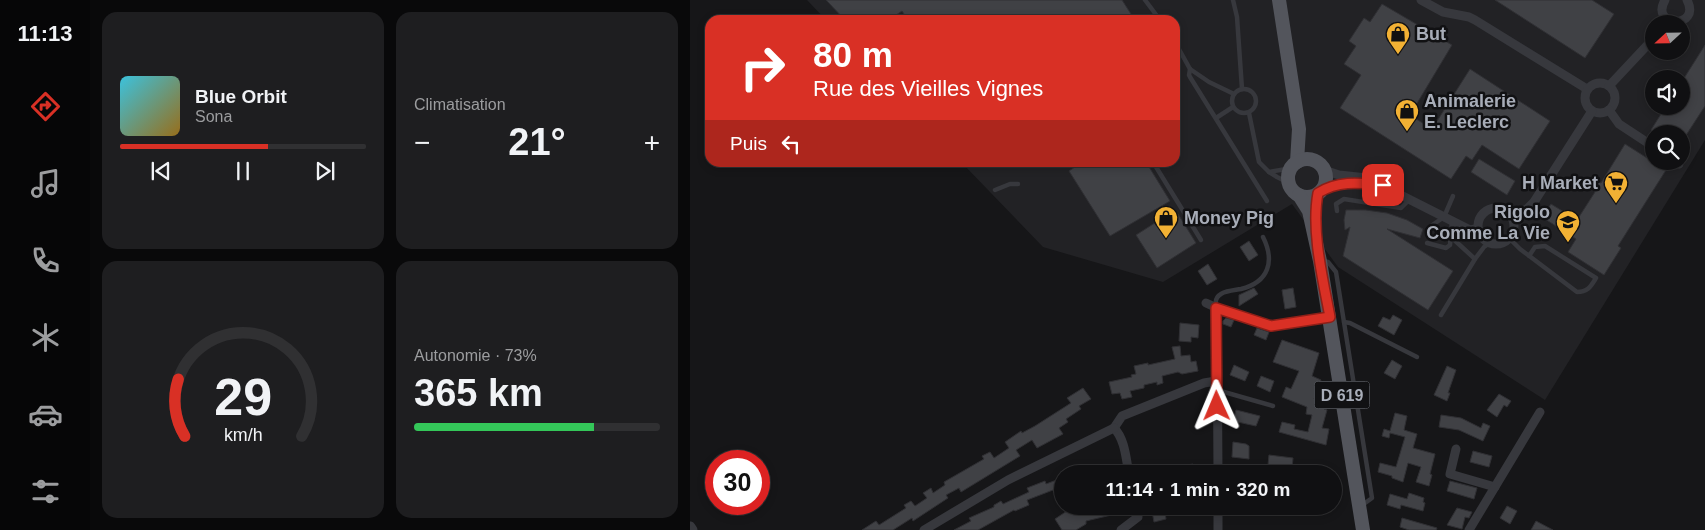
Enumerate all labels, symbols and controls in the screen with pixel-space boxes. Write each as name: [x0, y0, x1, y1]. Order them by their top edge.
north arrow: [1645, 15, 1690, 60]
map controls: [1645, 15, 1690, 170]
text: 11:13: [17, 21, 73, 46]
shop icon: But: [1385, 21, 1411, 55]
place label: But: [1416, 24, 1446, 44]
icon: right: [730, 35, 795, 100]
text: 80 m: [813, 35, 893, 74]
button: sound: [1645, 70, 1690, 115]
text: Rue des Vieilles Vignes: [813, 76, 1043, 101]
text: Blue Orbit: [195, 86, 287, 107]
icon: directions: [28, 89, 63, 124]
place label: Animalerie E. Leclerc: [1424, 91, 1516, 132]
text: Climatisation: [414, 96, 506, 113]
shop icon: Animalerie E. Leclerc: [1394, 98, 1420, 132]
text: Sona: [195, 108, 232, 125]
text: 21°: [508, 121, 566, 163]
button: search: [1645, 125, 1690, 170]
text: −: [414, 127, 430, 158]
text: +: [644, 127, 660, 158]
icon: left: [777, 130, 805, 158]
text: Puis: [730, 133, 767, 154]
icon: previous: [147, 157, 175, 185]
icon: pause: [229, 157, 257, 185]
icon: next: [311, 157, 339, 185]
pin: [1362, 164, 1404, 206]
icon: music: [28, 166, 63, 201]
supermarket icon: H Market: [1603, 170, 1629, 204]
icon: arrive: [1369, 171, 1397, 199]
place label: H Market: [1522, 173, 1598, 193]
place label: Rigolo Comme La Vie: [1426, 202, 1550, 243]
shop icon: Money Pig: [1153, 205, 1179, 239]
place label: Money Pig: [1184, 208, 1274, 228]
school or university icon: Rigolo Comme La Vie: [1555, 209, 1581, 243]
icon: phone: [28, 243, 63, 278]
icon: climate: [28, 320, 63, 355]
text: Autonomie · 73%: [414, 347, 537, 364]
text: 29: [214, 368, 272, 426]
text: 365 km: [414, 372, 543, 414]
position arrow: [1190, 379, 1242, 431]
road number: D 619: [1314, 382, 1370, 408]
icon: car: [28, 397, 63, 432]
text: km/h: [224, 425, 262, 445]
speed limit sign: 30: [705, 450, 770, 515]
icon: filters: [28, 474, 63, 509]
text: 11:14 · 1 min · 320 m: [1106, 479, 1290, 500]

